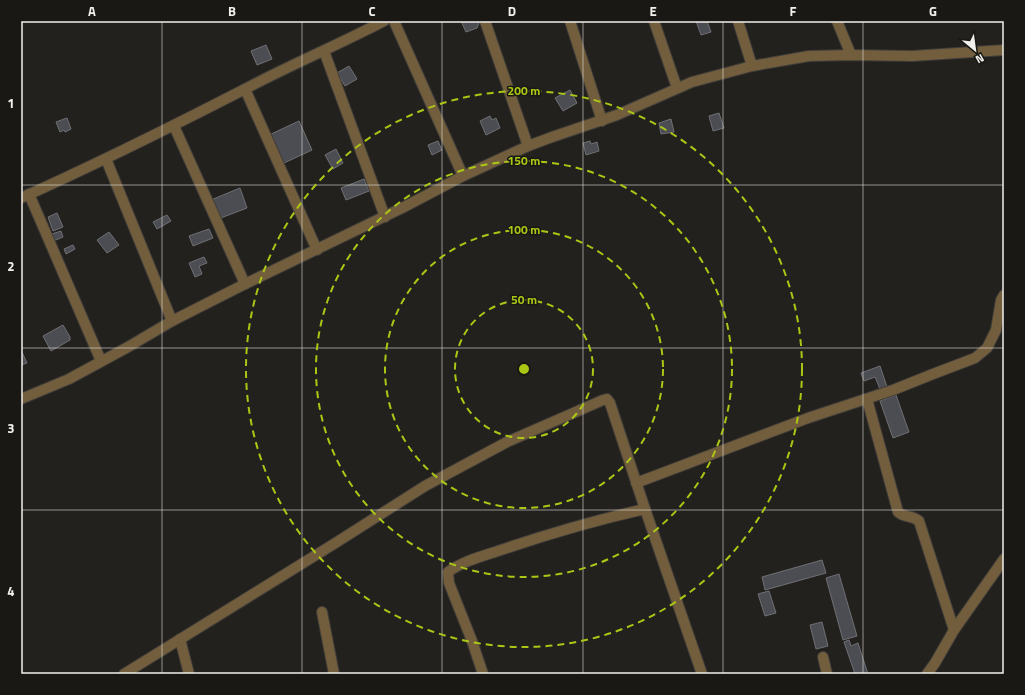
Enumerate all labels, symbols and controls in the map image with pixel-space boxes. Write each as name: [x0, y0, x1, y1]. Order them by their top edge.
text: A: [88, 1, 96, 21]
text: B: [228, 1, 236, 21]
text: C: [368, 1, 376, 21]
text: D: [508, 1, 516, 21]
text: E: [649, 1, 657, 21]
text: F: [790, 1, 797, 21]
text: G: [929, 1, 937, 21]
north arrow: [955, 30, 995, 70]
text: N: [973, 50, 987, 68]
text: 200 m: [508, 81, 540, 100]
text: 1: [7, 93, 15, 113]
text: 150 m: [508, 151, 540, 170]
text: 100 m: [508, 220, 540, 239]
text: 2: [7, 256, 15, 276]
text: 50 m: [511, 290, 537, 309]
centre of rings: [517, 362, 531, 376]
text: 3: [7, 418, 15, 438]
text: 4: [7, 581, 15, 601]

